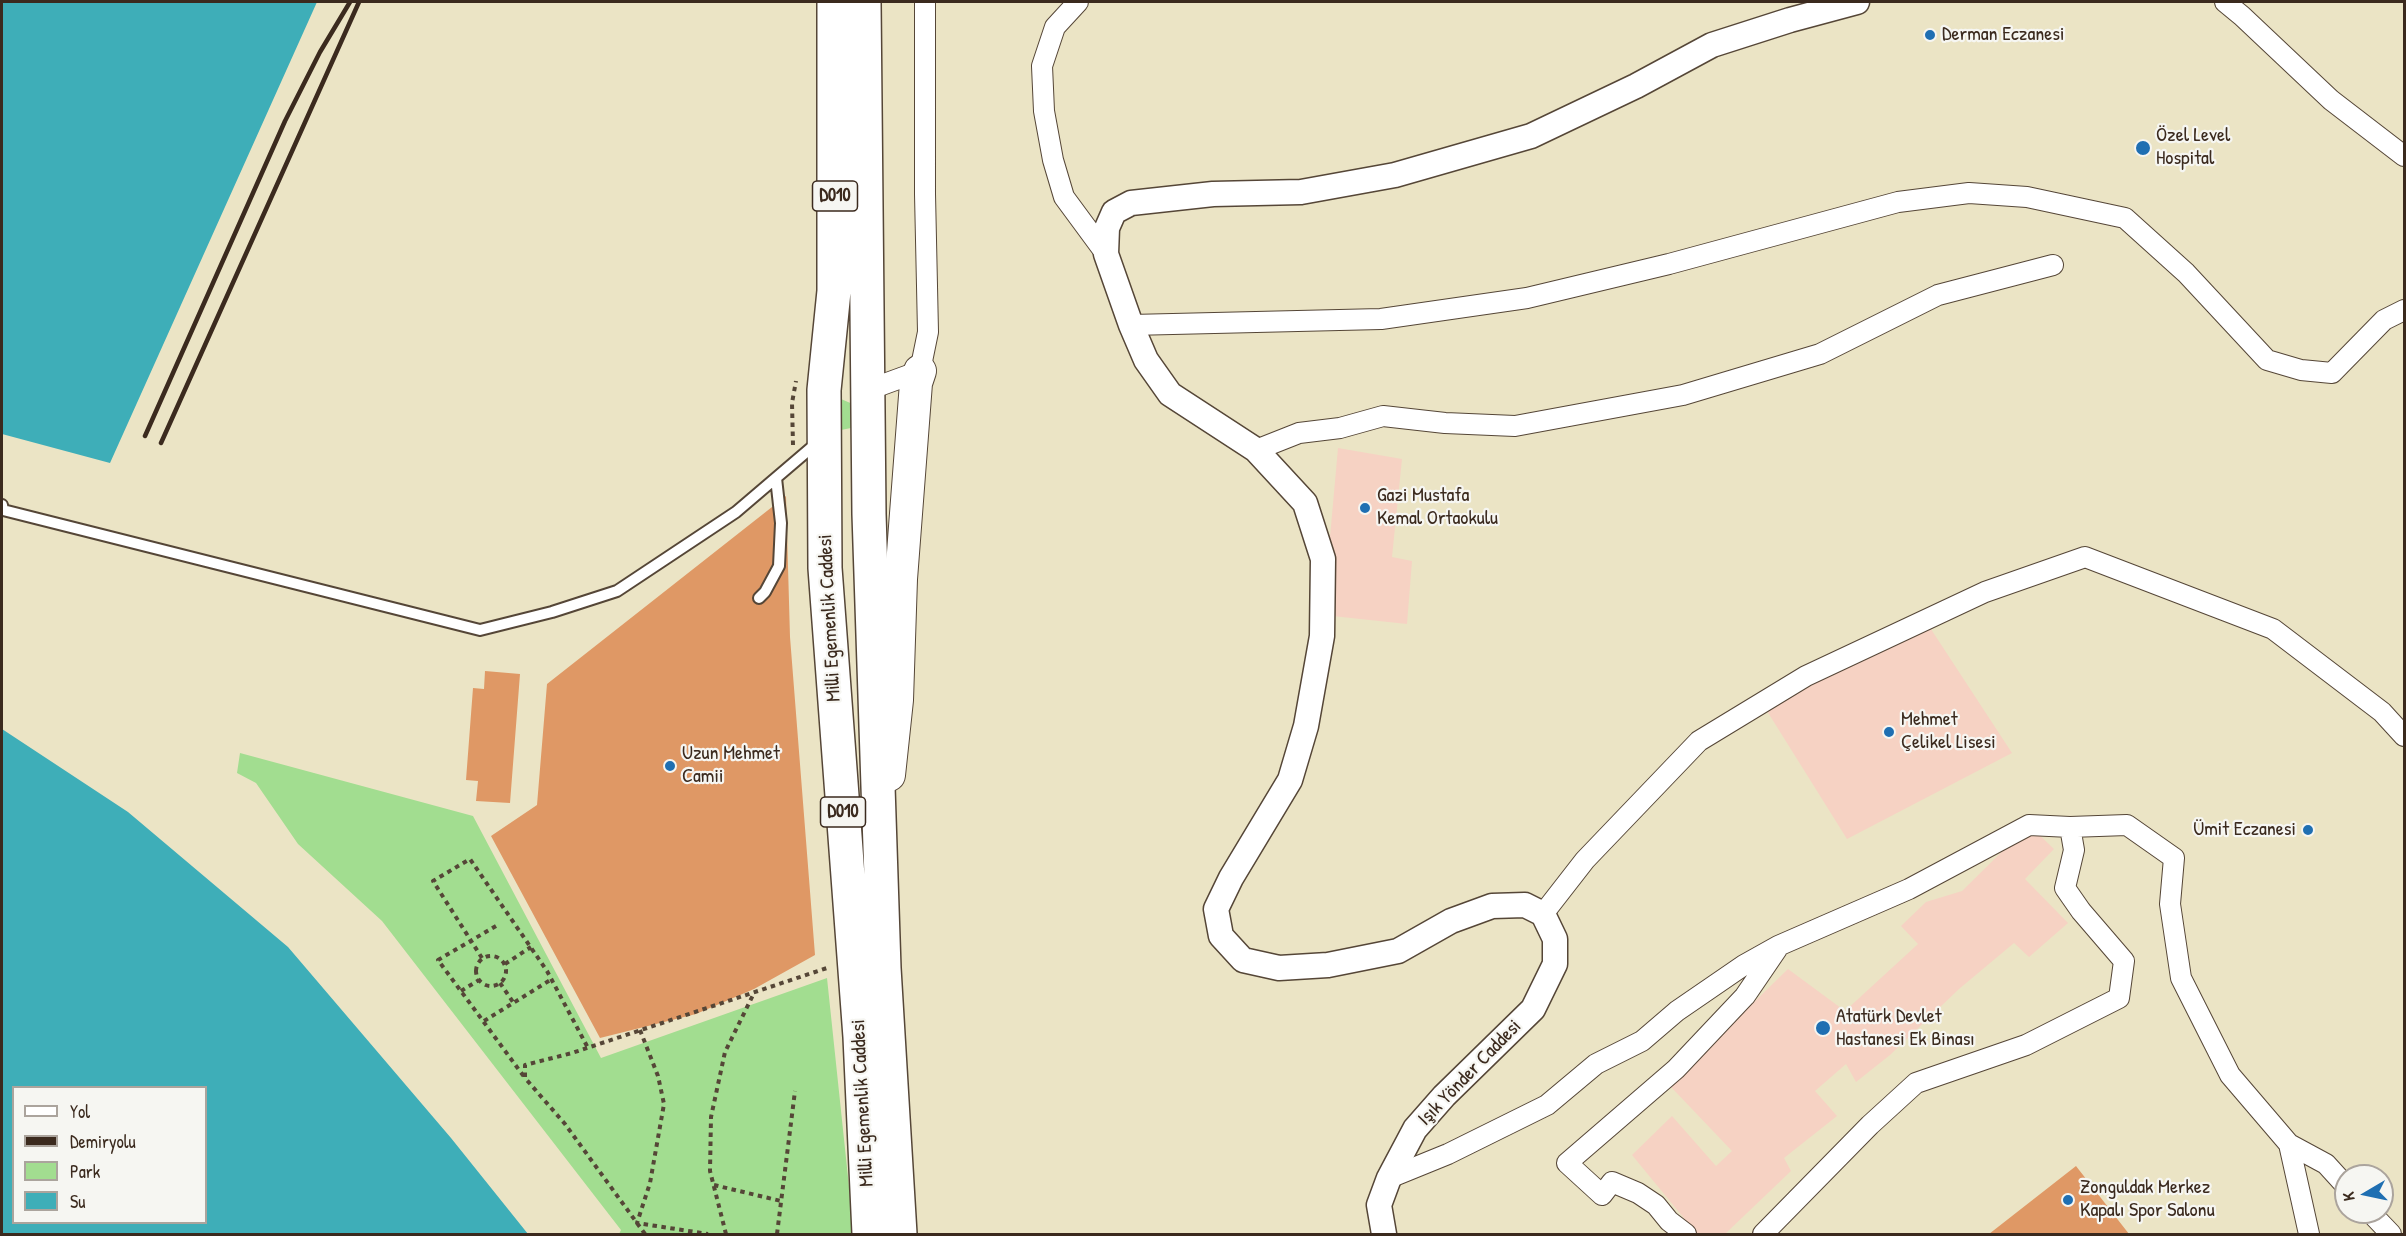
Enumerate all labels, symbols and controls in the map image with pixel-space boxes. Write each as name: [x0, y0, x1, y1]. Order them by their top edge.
place label: Derman Eczanesi: [1942, 23, 2064, 47]
marker: Derman Eczanesi: [1923, 28, 1937, 42]
place label: Özel Level Hospital: [2156, 124, 2230, 171]
marker: Özel Level Hospital: [2134, 139, 2152, 157]
road number: D010: [812, 181, 858, 211]
place label: Gazi Mustafa Kemal Ortaokulu: [1377, 484, 1498, 531]
marker: Gazi Mustafa Kemal Ortaokulu: [1358, 501, 1372, 515]
street label: Milli Egemenlik Caddesi: [814, 534, 846, 702]
place label: Mehmet Çelikel Lisesi: [1901, 708, 1996, 755]
marker: Mehmet Çelikel Lisesi: [1882, 725, 1896, 739]
place label: Uzun Mehmet Camii: [682, 742, 780, 789]
marker: Uzun Mehmet Camii: [663, 759, 677, 773]
road number: D010: [820, 797, 866, 827]
place label: Ümit Eczanesi: [2193, 818, 2296, 842]
marker: Ümit Eczanesi: [2301, 823, 2315, 837]
place label: Atatürk Devlet Hastanesi Ek Binası: [1836, 1005, 1975, 1052]
street label: Işık Yönder Caddesi: [1413, 1015, 1527, 1131]
street label: Milli Egemenlik Caddesi: [847, 1019, 879, 1187]
marker: Atatürk Devlet Hastanesi Ek Binası: [1814, 1019, 1832, 1037]
legend: [12, 1086, 207, 1224]
text: Yol: [70, 1099, 90, 1124]
text: Demiryolu: [70, 1129, 136, 1154]
text: Park: [70, 1159, 100, 1184]
north arrow: [2334, 1164, 2394, 1224]
place label: Zonguldak Merkez Kapalı Spor Salonu: [2080, 1176, 2215, 1223]
text: Su: [70, 1189, 85, 1214]
text: K: [2337, 1191, 2360, 1202]
marker: Zonguldak Merkez Kapalı Spor Salonu: [2061, 1193, 2075, 1207]

